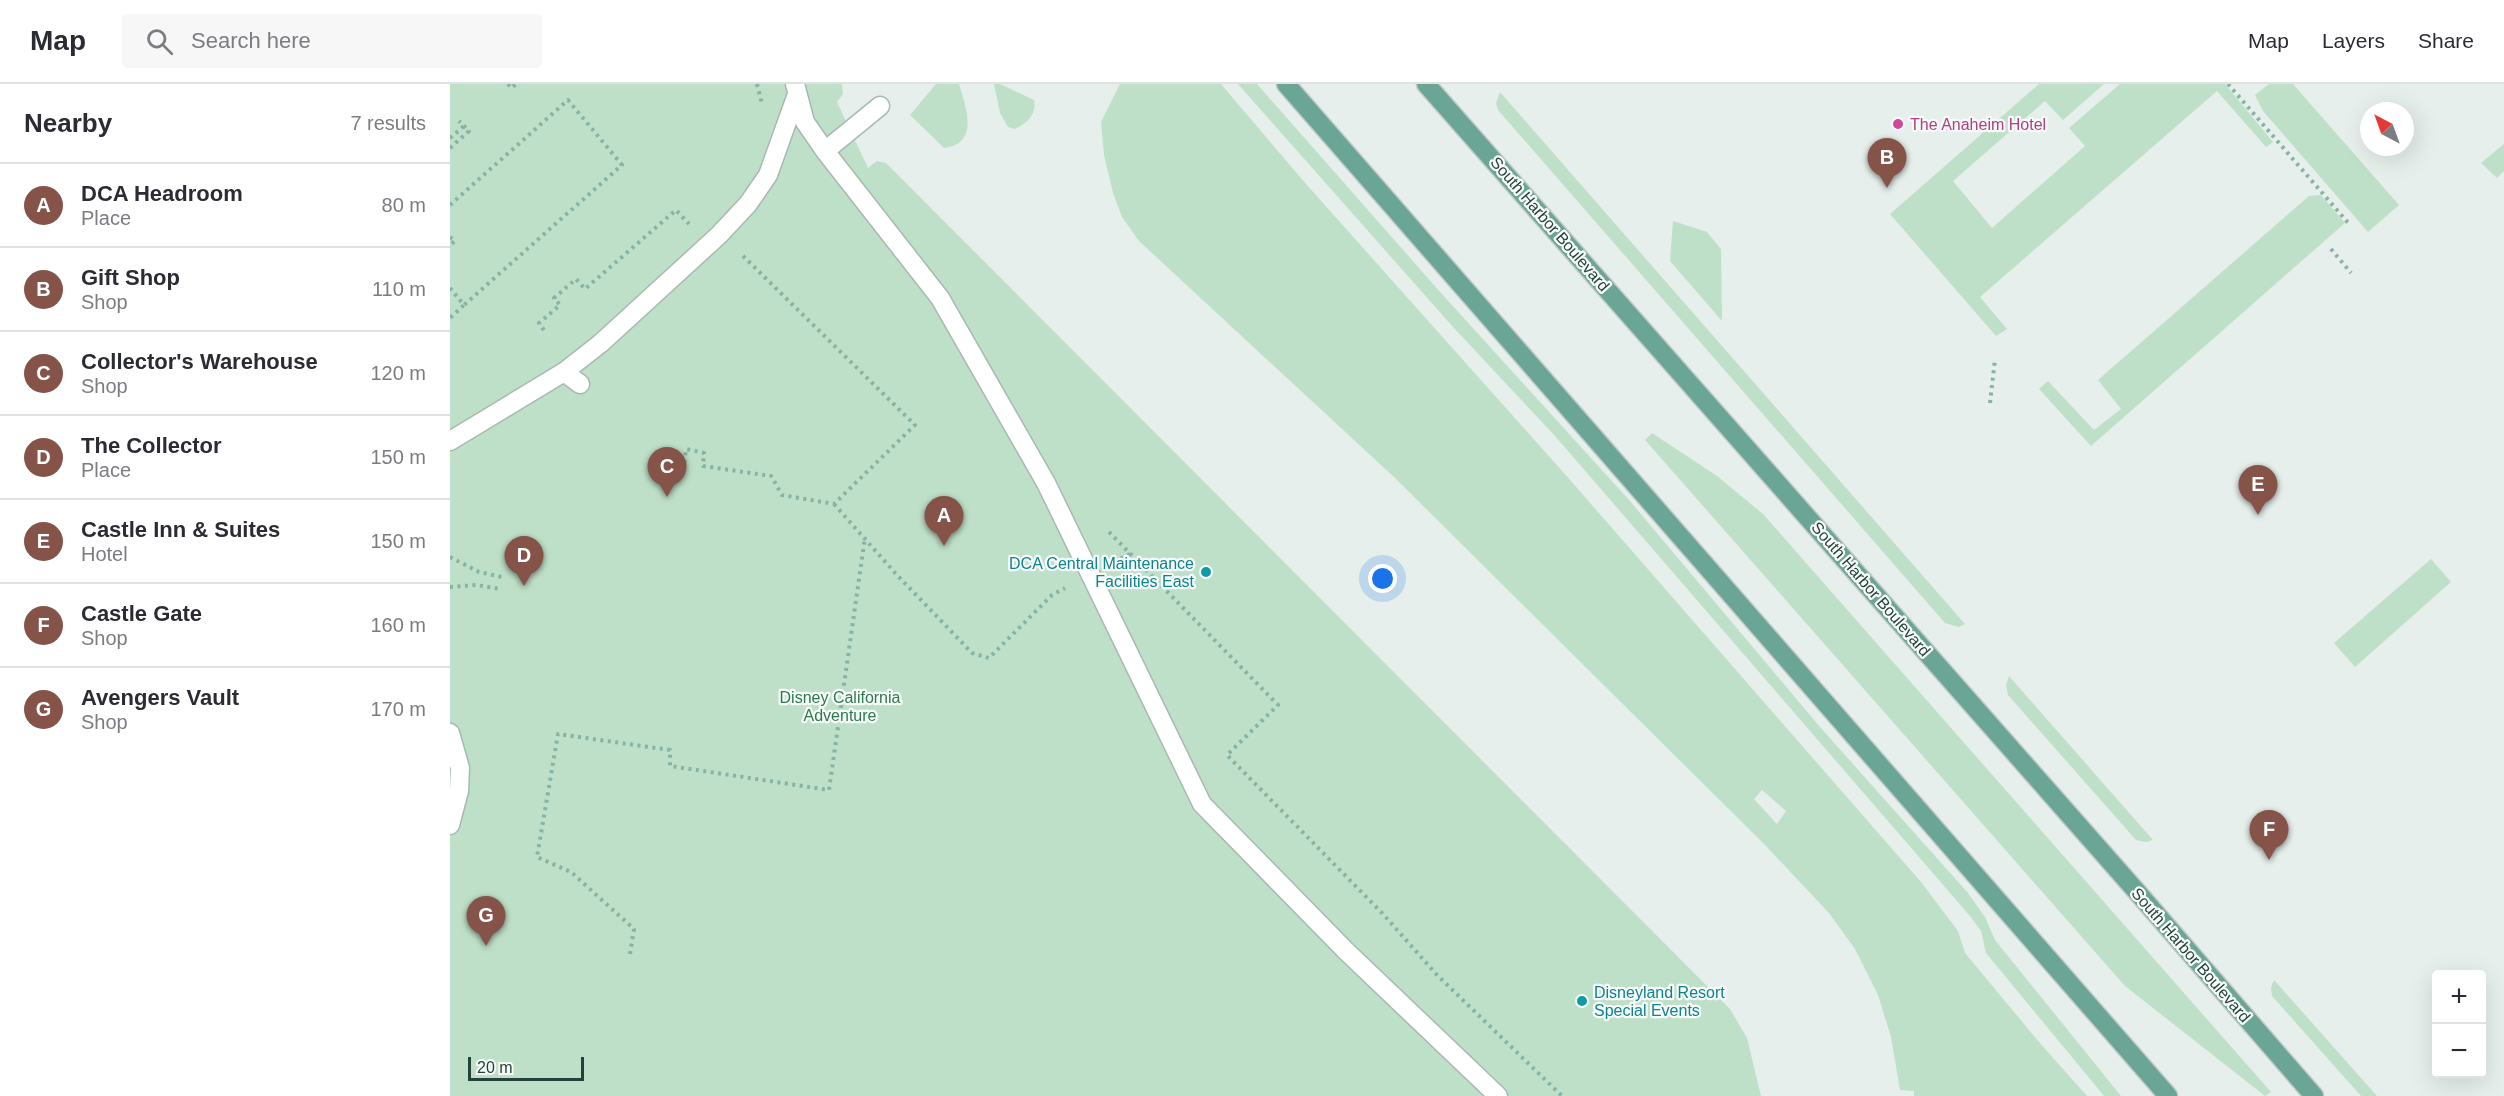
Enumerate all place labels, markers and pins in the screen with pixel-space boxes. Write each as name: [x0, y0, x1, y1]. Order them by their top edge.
place label: The Anaheim Hotel: [1910, 116, 2046, 133]
marker: The Anaheim Hotel: [1891, 117, 1905, 131]
pin: B: [1868, 138, 1906, 188]
pin: C: [648, 448, 686, 497]
pin: E: [2238, 466, 2278, 515]
pin: A: [924, 496, 964, 546]
pin: D: [504, 536, 544, 586]
place label: DCA Central Maintenance Facilities East: [1009, 555, 1195, 590]
marker: DCA Central Maintenance Facilities East: [1199, 565, 1213, 579]
pin: F: [2250, 810, 2288, 860]
pin: G: [466, 896, 506, 946]
place label: Disneyland Resort Special Events: [1594, 984, 1725, 1019]
marker: Disneyland Resort Special Events: [1575, 994, 1589, 1008]

